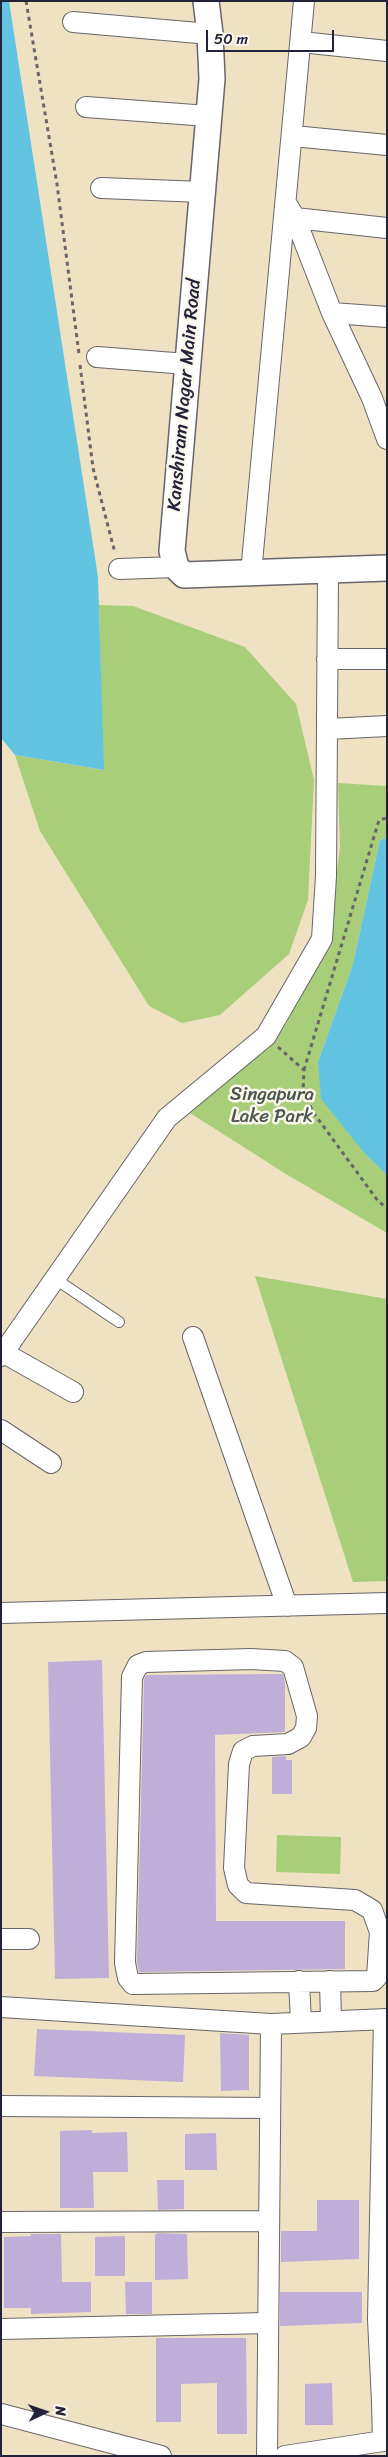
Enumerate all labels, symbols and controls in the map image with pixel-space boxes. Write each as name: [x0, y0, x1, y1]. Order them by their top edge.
scale bar: [208, 20, 336, 52]
text: 50 m: [214, 26, 248, 52]
street label: Kanshiram Nagar Main Road: [163, 278, 207, 512]
park label: Singapura Lake Park: [230, 1084, 314, 1128]
north arrow: [20, 2387, 70, 2437]
text: N: [48, 2406, 73, 2417]

